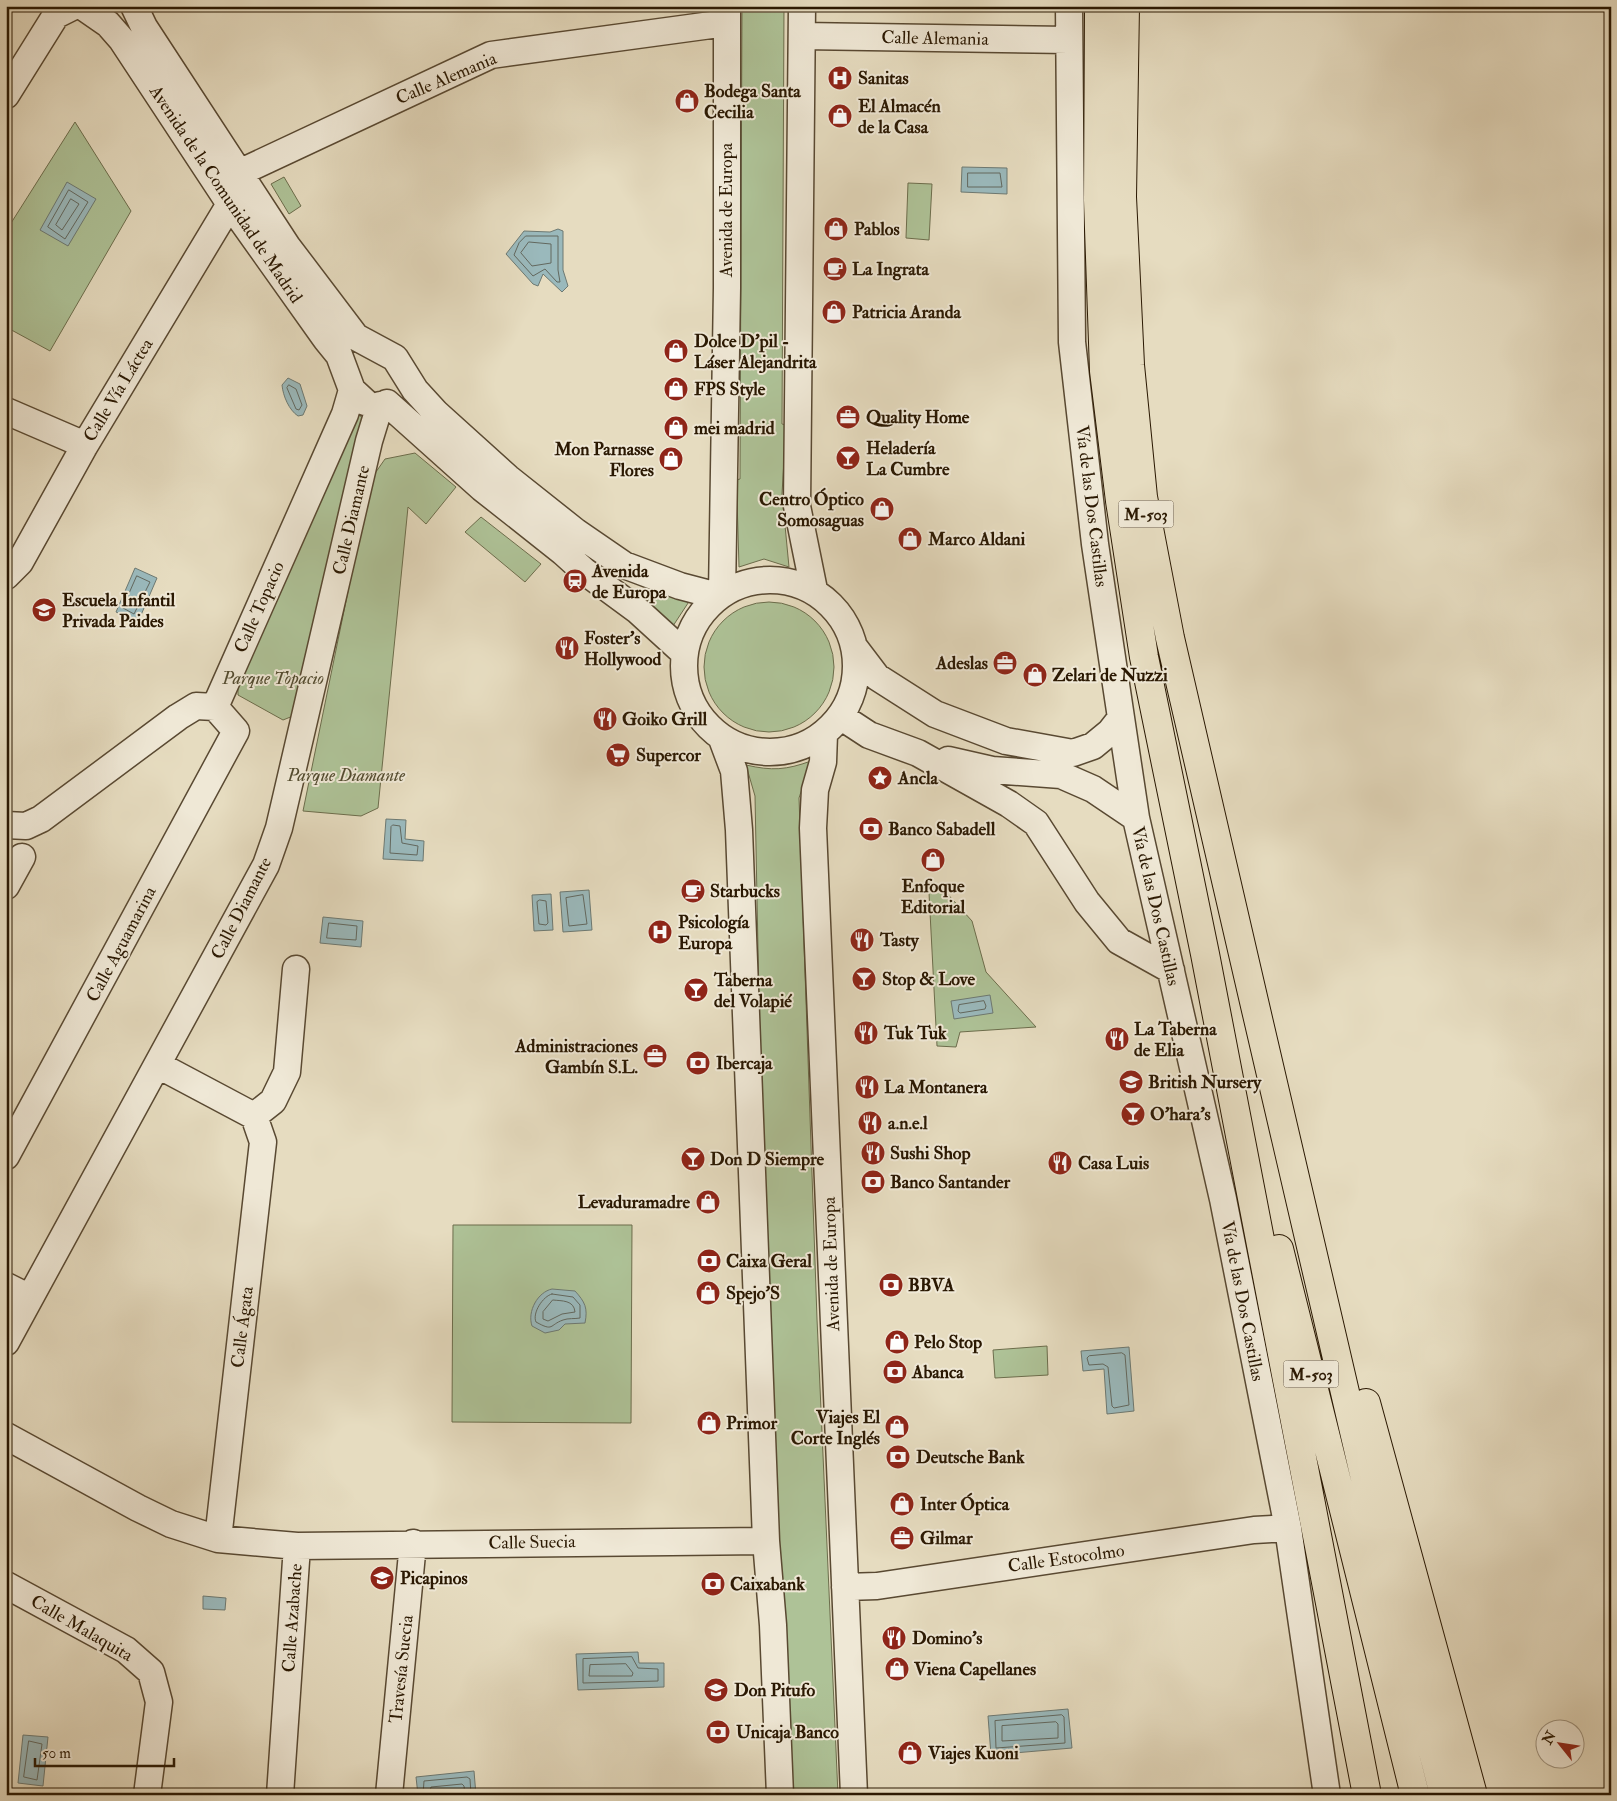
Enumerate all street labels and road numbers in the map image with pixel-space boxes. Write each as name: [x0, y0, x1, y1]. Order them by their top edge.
street label: Calle Alemania: [881, 26, 989, 51]
street label: Calle Alemania: [392, 47, 501, 110]
street label: Avenida de la Comunidad de Madrid: [143, 80, 307, 308]
street label: Avenida de Europa: [715, 142, 738, 278]
street label: Calle Vía Láctea: [79, 334, 159, 446]
street label: Vía de las Dos Castillas: [1070, 424, 1113, 588]
street label: Calle Diamante: [328, 463, 375, 577]
road number: M-503: [1118, 500, 1174, 528]
street label: Calle Topacio: [229, 558, 290, 657]
street label: Vía de las Dos Castillas: [1126, 824, 1185, 988]
street label: Calle Diamante: [206, 853, 277, 963]
street label: Calle Aguamarina: [81, 882, 162, 1006]
street label: Avenida de Europa: [818, 1196, 845, 1333]
street label: Vía de las Dos Castillas: [1216, 1219, 1269, 1383]
street label: Calle Ágata: [226, 1284, 259, 1369]
road number: M-503: [1284, 1360, 1338, 1388]
street label: Calle Suecia: [488, 1530, 576, 1555]
street label: Calle Estocolmo: [1006, 1539, 1126, 1578]
street label: Calle Azabache: [277, 1562, 308, 1673]
street label: Calle Malaquita: [26, 1590, 138, 1667]
street label: Travesía Suecia: [384, 1613, 419, 1724]

